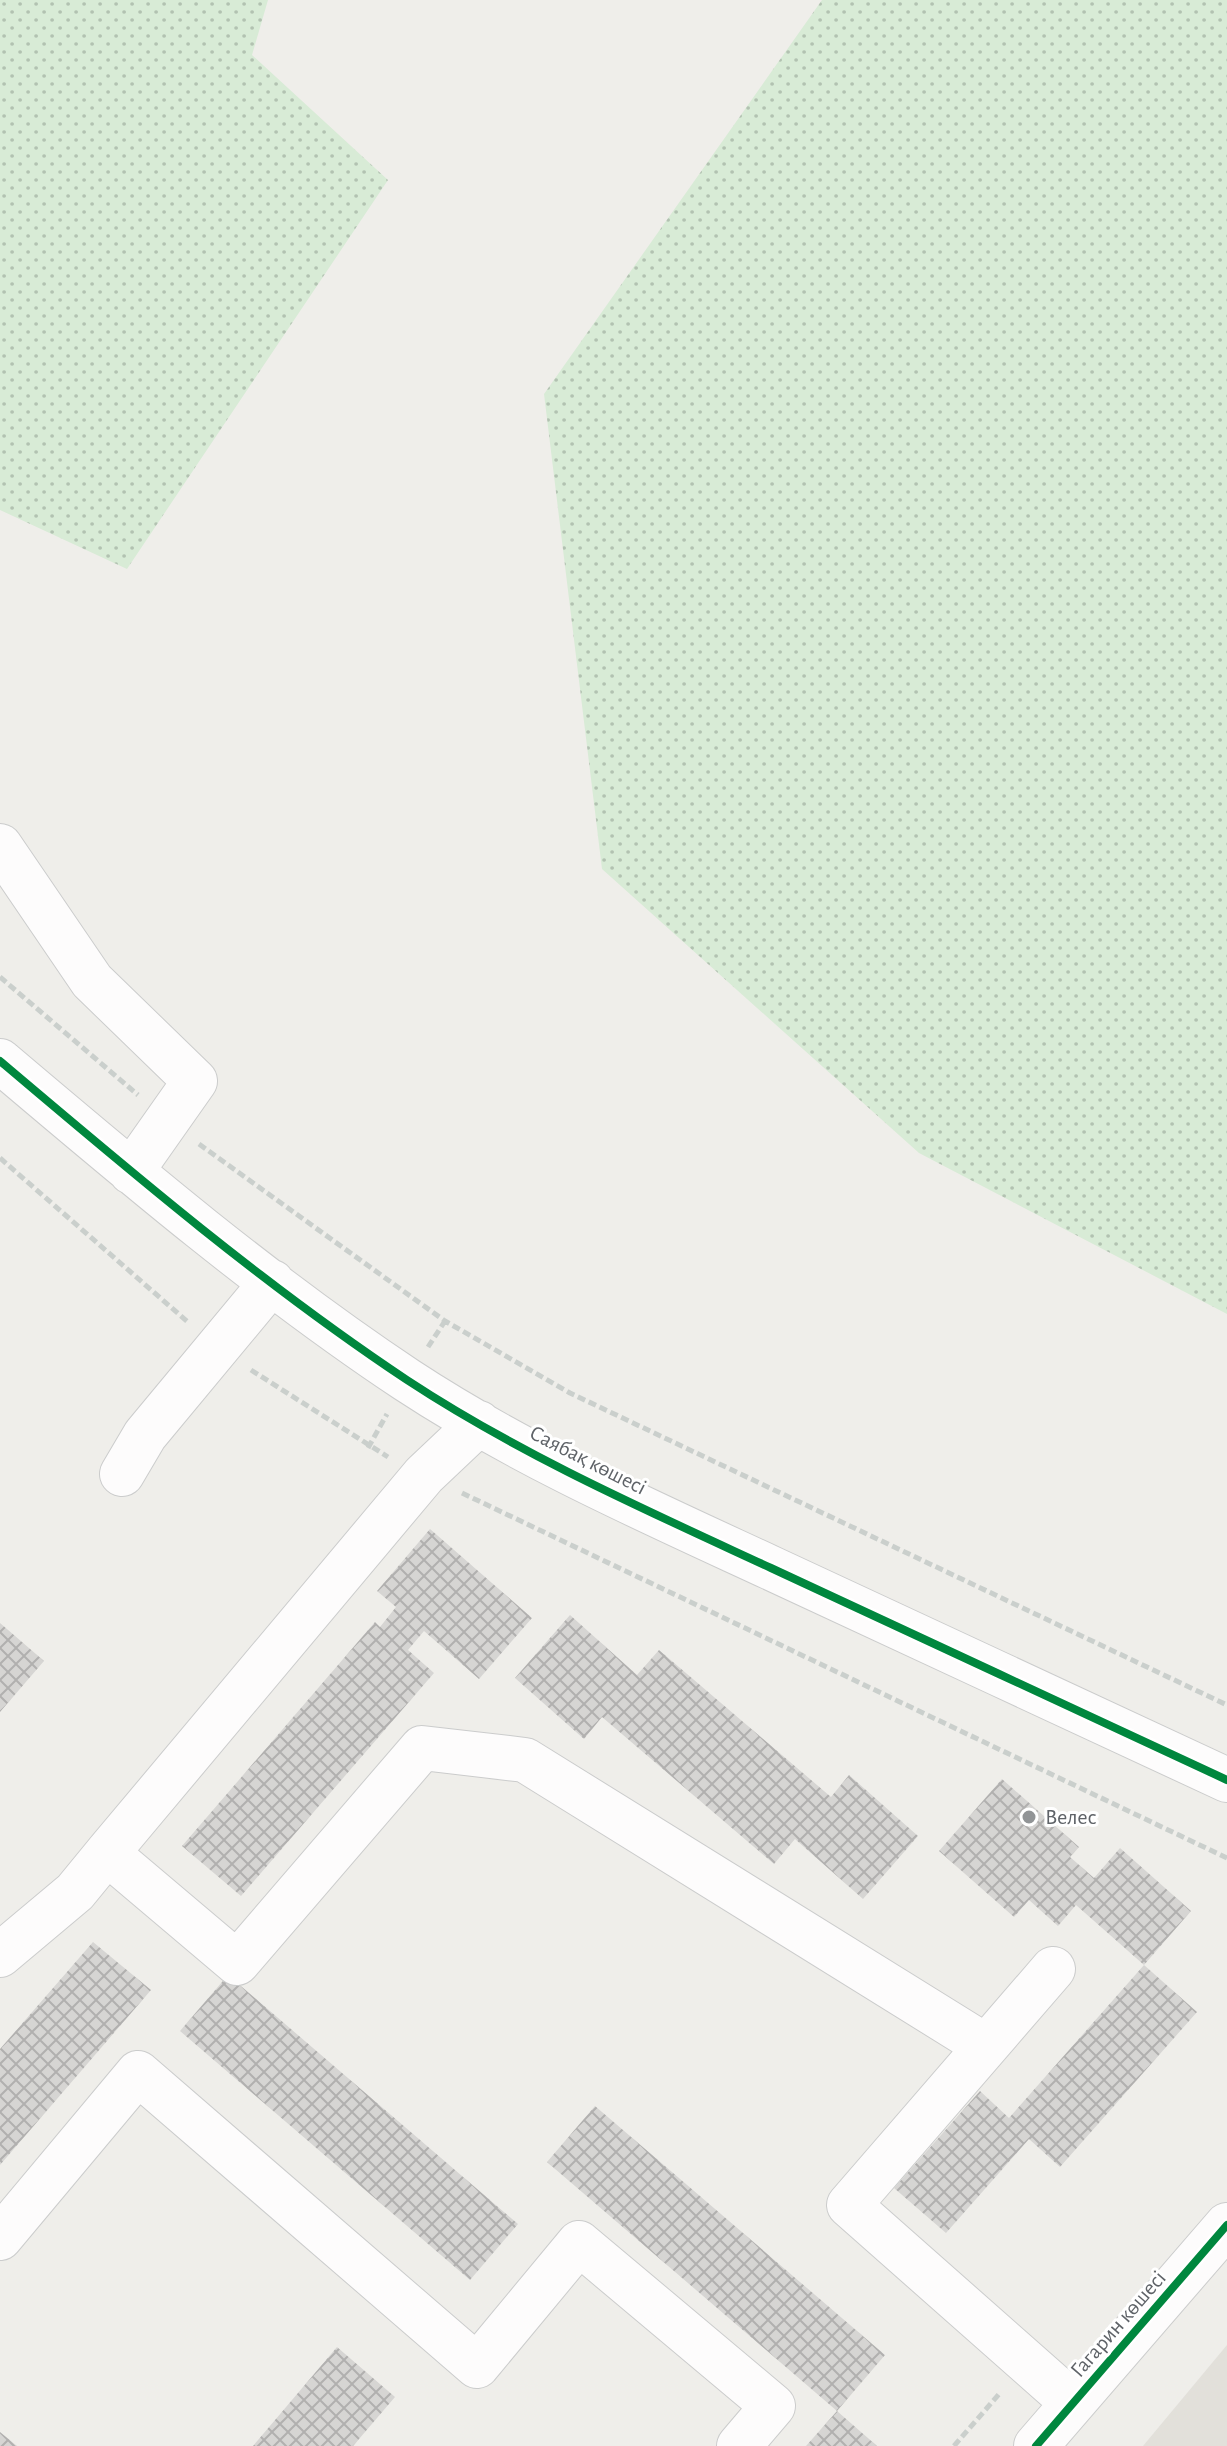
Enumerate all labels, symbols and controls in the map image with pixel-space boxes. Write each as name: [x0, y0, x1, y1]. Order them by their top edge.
street label: Саябақ көшесі: [526, 1421, 650, 1499]
place label: Велес: [1045, 1806, 1097, 1828]
marker: Велес: [1020, 1808, 1038, 1826]
street label: Гагарин көшесі: [1066, 2267, 1170, 2381]

